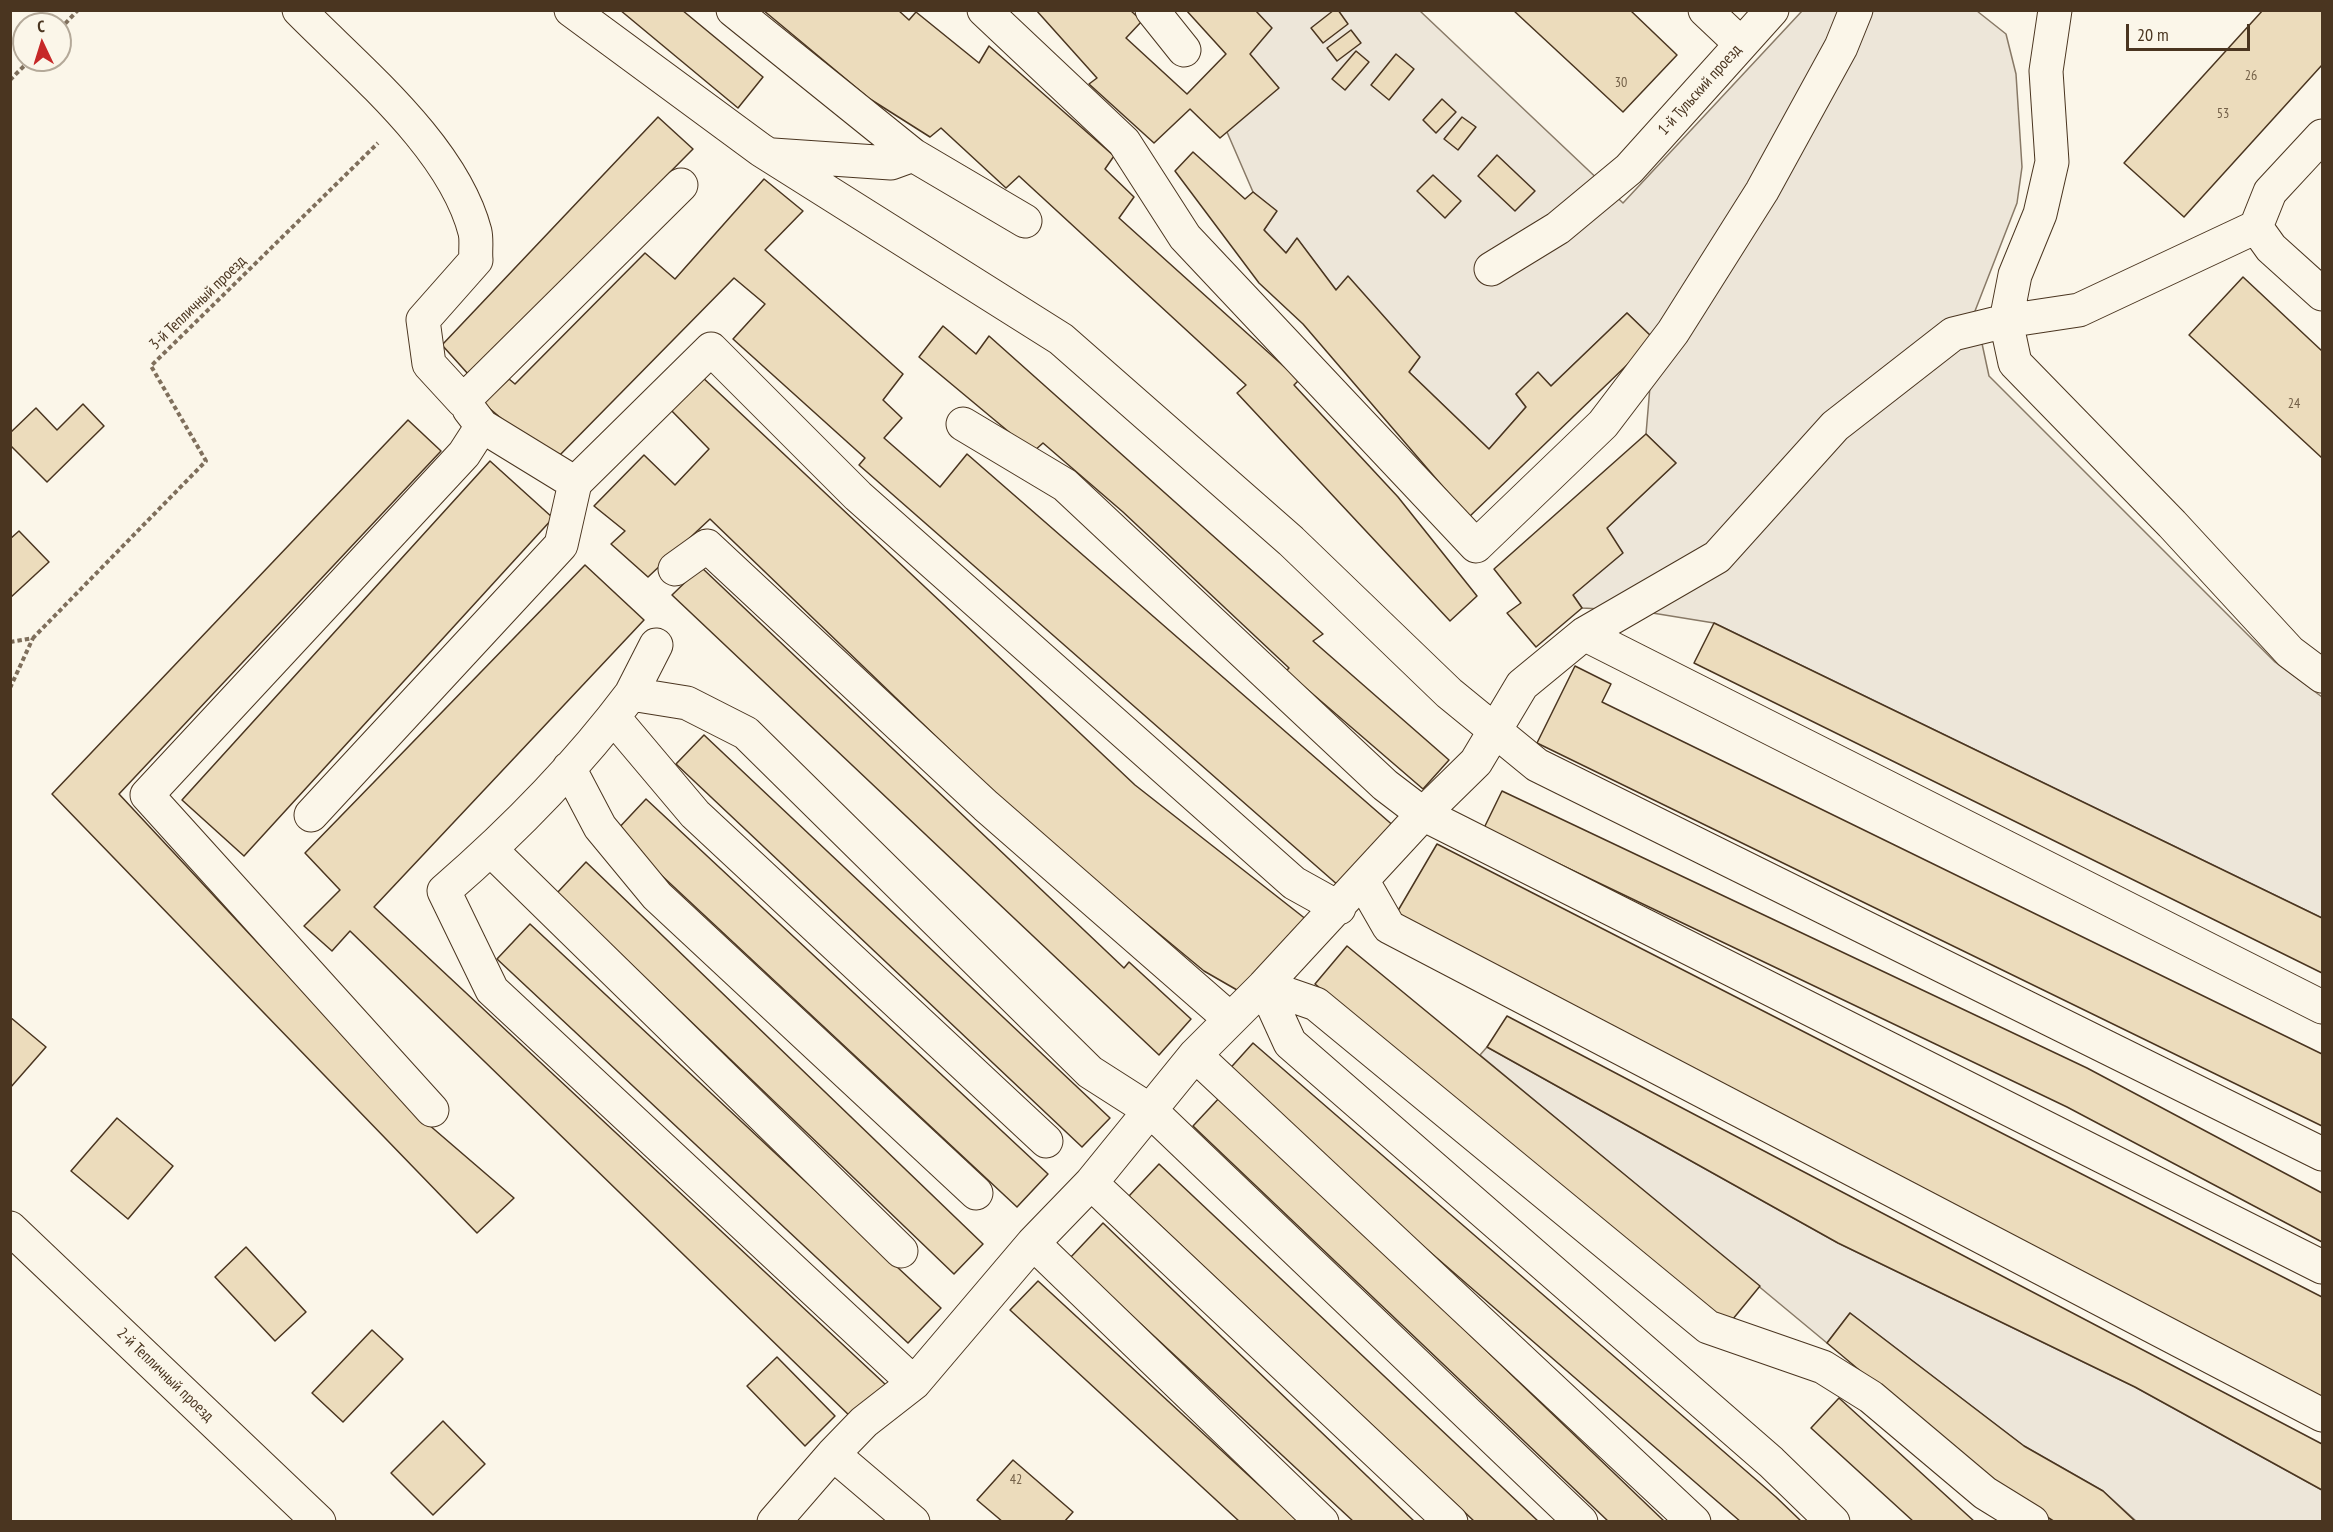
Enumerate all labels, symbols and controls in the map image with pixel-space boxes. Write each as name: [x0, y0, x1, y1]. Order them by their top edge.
north arrow: [12, 12, 72, 72]
scale bar: [2129, 12, 2254, 50]
text: С: [37, 16, 45, 36]
text: 20 m: [2137, 23, 2169, 46]
street label: 1-й Тульский проезд: [1654, 41, 1746, 139]
house number: 26: [2245, 68, 2257, 84]
house number: 30: [1615, 75, 1627, 91]
house number: 53: [2217, 106, 2229, 122]
street label: 3-й Тепличный проезд: [146, 252, 250, 354]
house number: 24: [2288, 396, 2300, 412]
street label: 2-й Тепличный проезд: [113, 1324, 217, 1426]
house number: 42: [1010, 1472, 1022, 1488]

